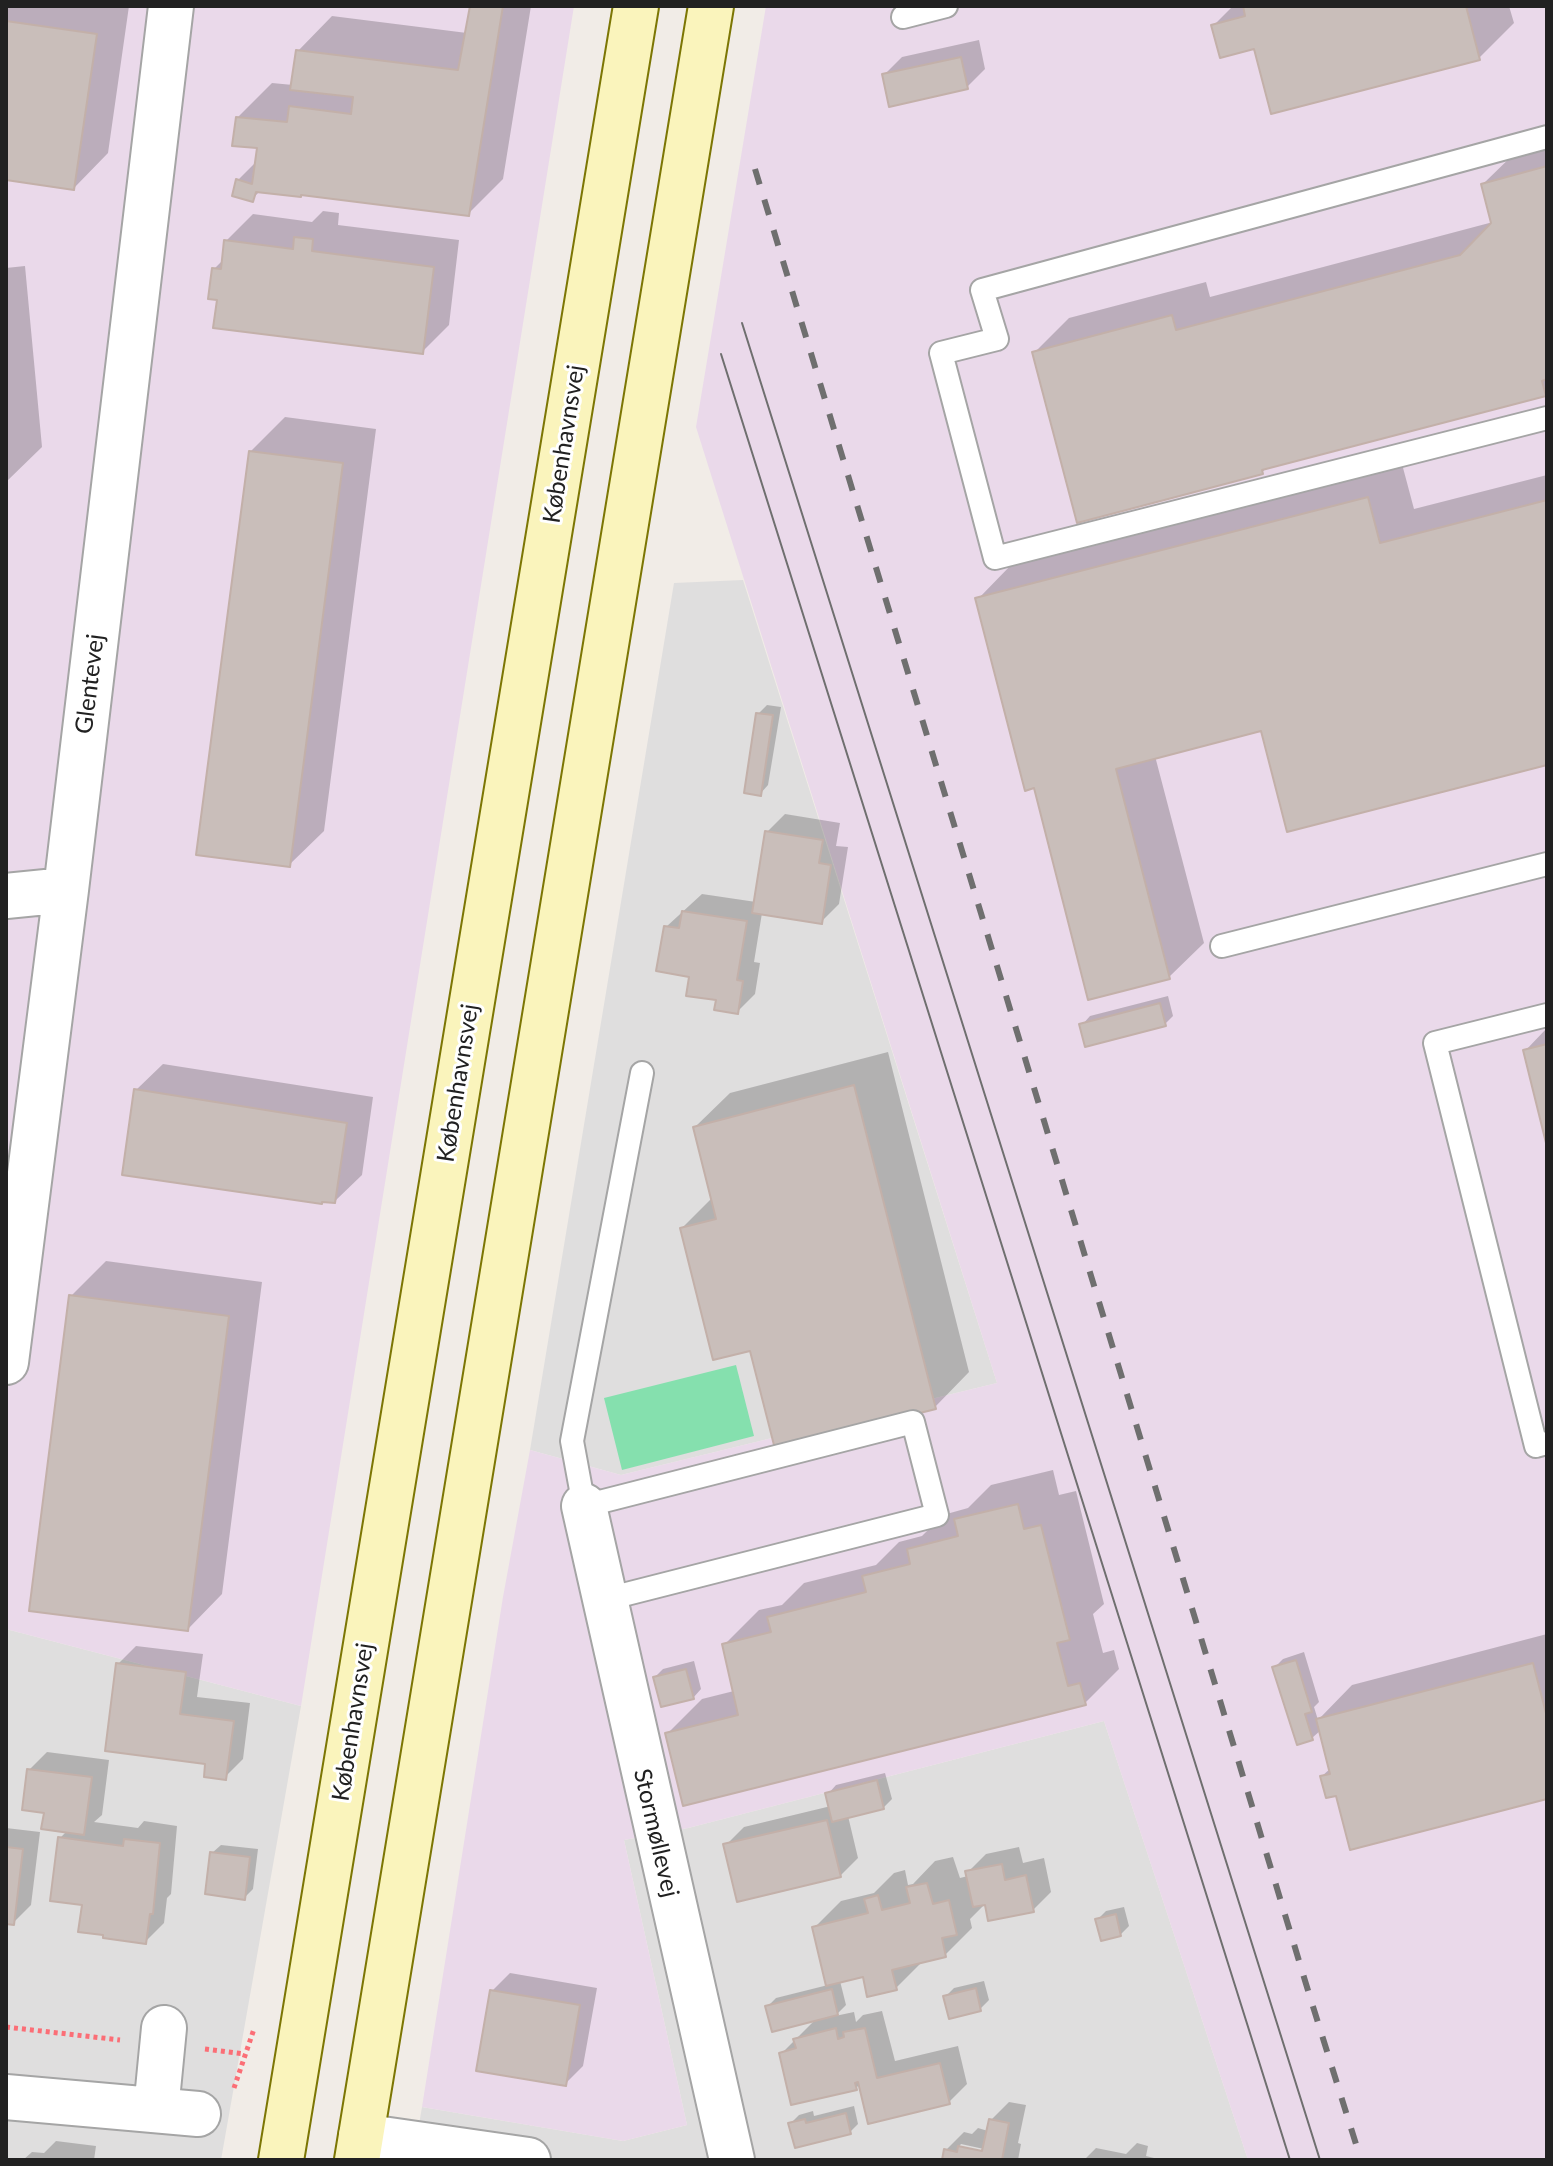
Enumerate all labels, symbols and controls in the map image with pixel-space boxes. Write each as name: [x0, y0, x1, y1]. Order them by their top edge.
street label: Københavnsvej: [537, 363, 591, 525]
street label: Glentevej: [70, 632, 110, 736]
street label: Københavnsvej: [431, 1002, 485, 1164]
street label: Københavnsvej: [326, 1641, 380, 1803]
street label: Stormøllevej: [627, 1766, 685, 1900]

